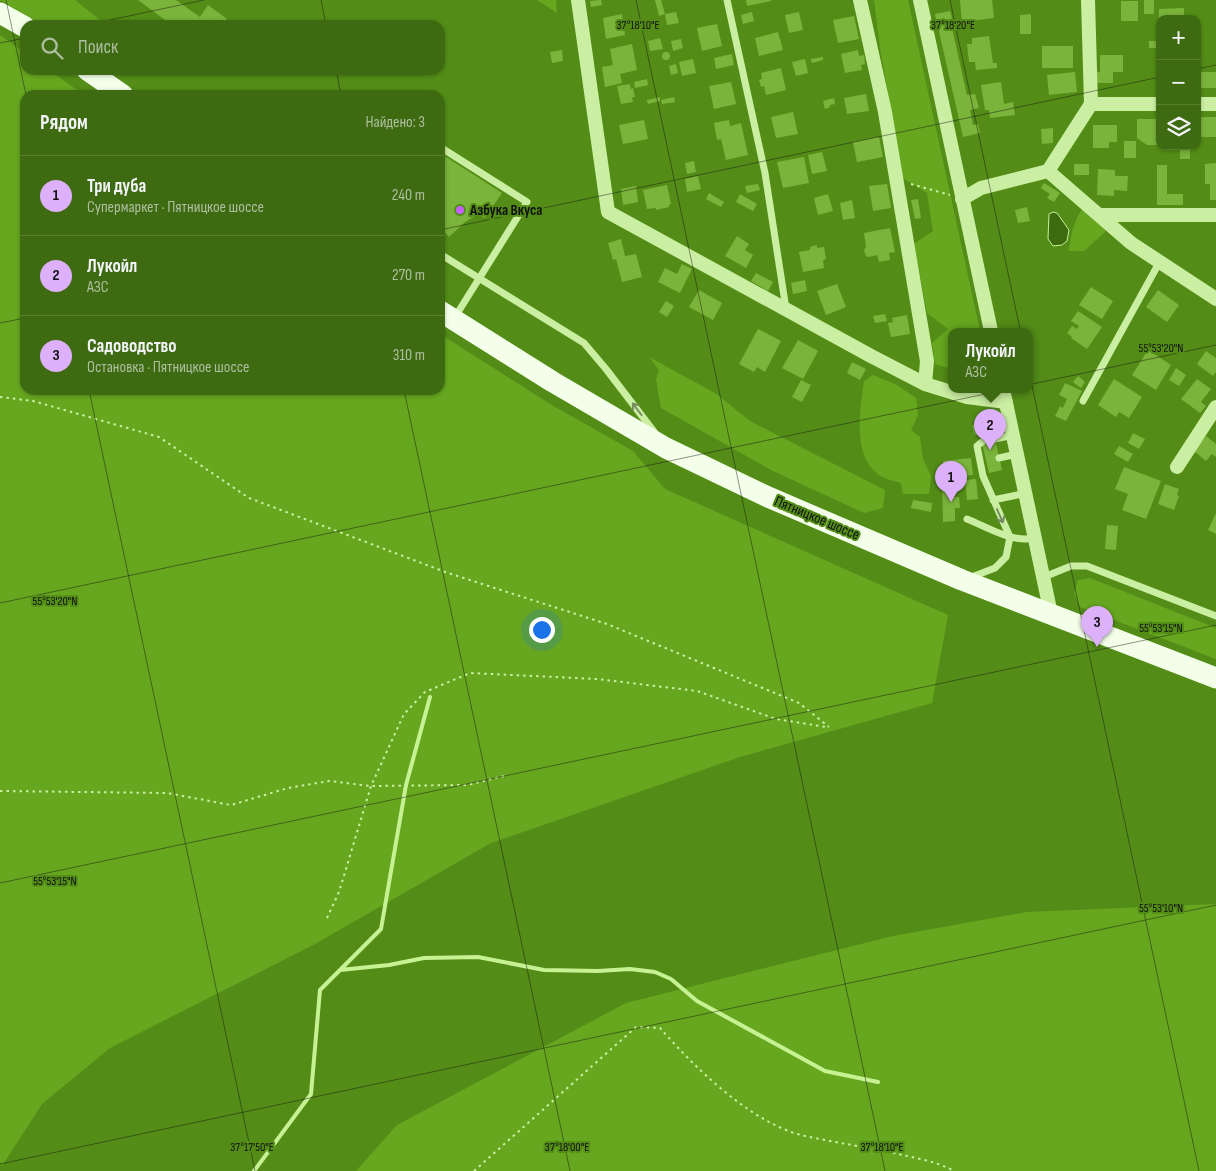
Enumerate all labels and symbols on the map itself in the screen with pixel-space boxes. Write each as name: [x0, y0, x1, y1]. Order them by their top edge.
text: 37°18'10"E: [616, 18, 660, 33]
text: 37°18'20"E: [931, 18, 975, 33]
place label: Азбука Вкуса: [469, 201, 542, 220]
marker: Азбука Вкуса: [454, 204, 466, 216]
text: 55°53'20"N: [1139, 341, 1183, 356]
one-way arrow: [632, 402, 642, 416]
pin: 2: [974, 409, 1006, 450]
pin: 1: [935, 461, 967, 502]
street label: Пятницкое шоссе: [772, 492, 862, 544]
one-way arrow: [995, 508, 1005, 523]
text: 55°53'20"N: [33, 594, 77, 609]
pin: 3: [1081, 606, 1113, 647]
your location: [529, 617, 555, 643]
text: 55°53'15"N: [1139, 621, 1183, 636]
text: 55°53'15"N: [33, 874, 77, 889]
text: 55°53'10"N: [1139, 901, 1183, 916]
text: 37°17'50"E: [230, 1140, 274, 1155]
text: 37°18'00"E: [545, 1140, 589, 1155]
text: 37°18'10"E: [860, 1140, 904, 1155]

